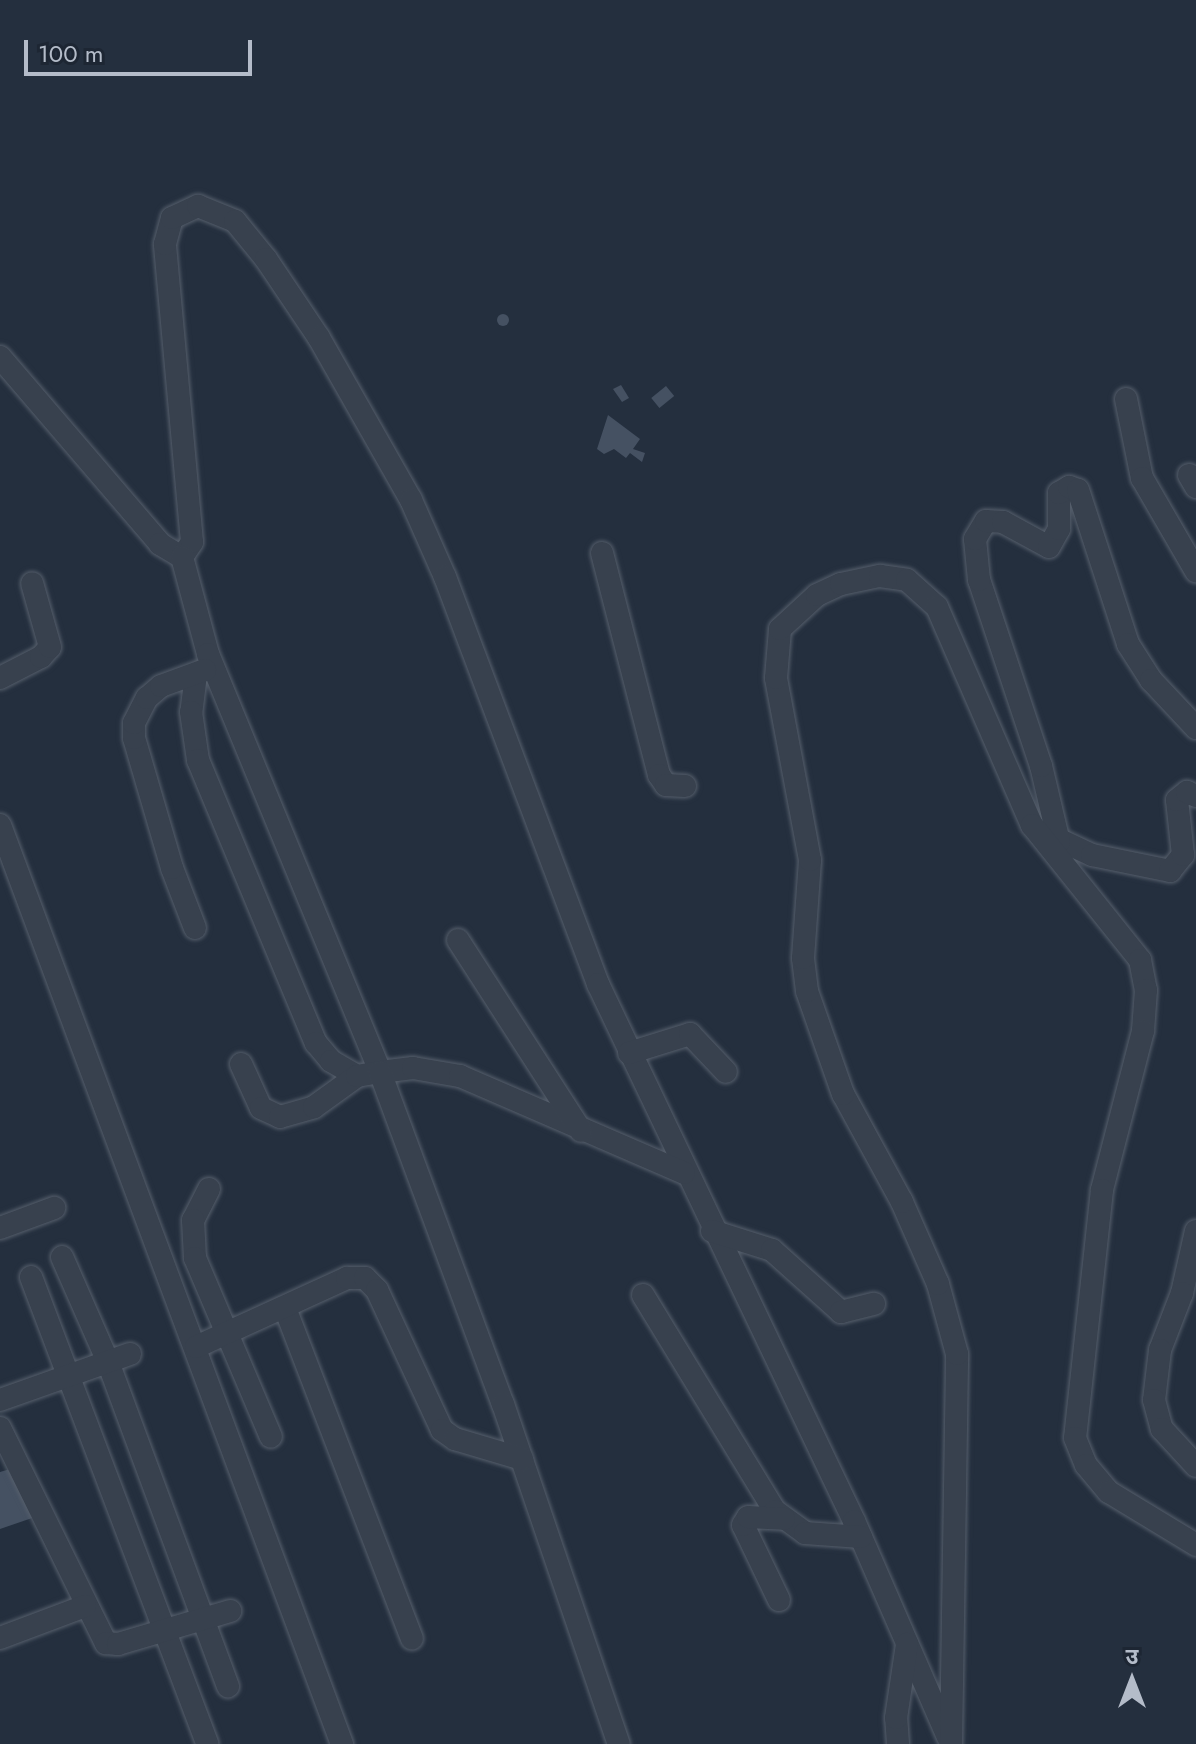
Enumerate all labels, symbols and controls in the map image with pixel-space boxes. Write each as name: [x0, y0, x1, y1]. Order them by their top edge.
scale bar: [28, 24, 256, 74]
text: 100 m: [38, 36, 104, 71]
north arrow: [1092, 1640, 1172, 1720]
text: उ: [1126, 1640, 1138, 1672]

